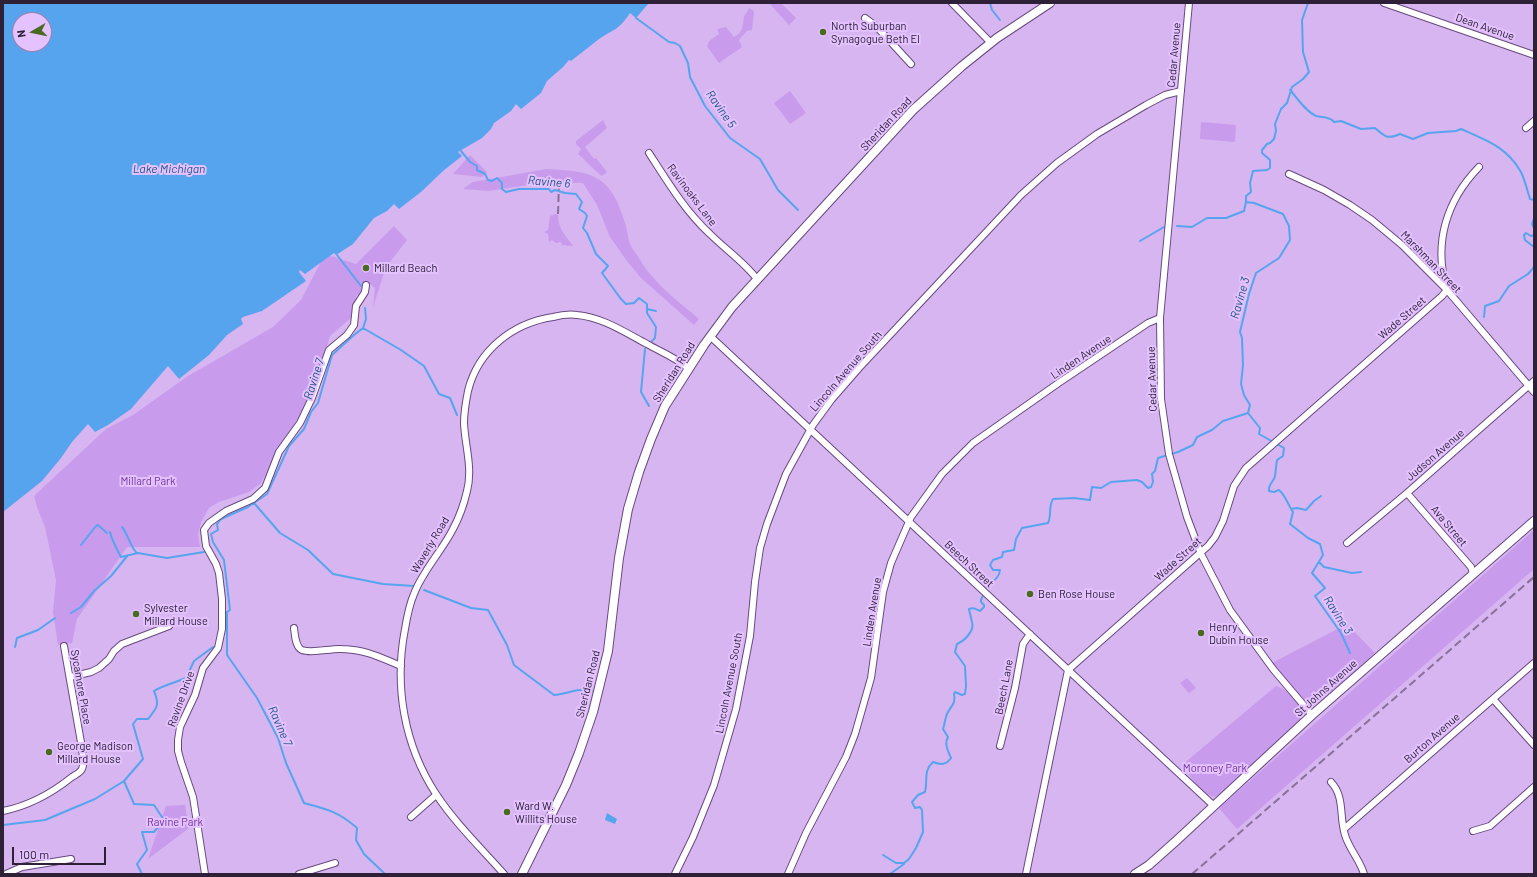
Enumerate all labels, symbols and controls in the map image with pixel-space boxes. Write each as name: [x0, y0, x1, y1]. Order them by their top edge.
street label: Dean Avenue: [1454, 11, 1516, 43]
north arrow: [12, 12, 52, 52]
place label: North Suburban Synagogue Beth El: [831, 19, 920, 45]
street label: Cedar Avenue: [1165, 22, 1183, 88]
marker: North Suburban Synagogue Beth El: [818, 27, 828, 37]
text: N: [14, 29, 28, 38]
water label: Ravine 5: [703, 87, 739, 131]
street label: Sheridan Road: [858, 94, 914, 154]
street label: Ravinoaks Lane: [664, 161, 720, 229]
water label: Lake Michigan: [133, 162, 205, 176]
water label: Ravine 6: [527, 173, 571, 191]
street label: Marshman Street: [1398, 228, 1464, 296]
place label: Millard Beach: [374, 261, 437, 275]
marker: Millard Beach: [361, 263, 371, 273]
water label: Ravine 3: [1227, 275, 1253, 321]
street label: Wade Street: [1375, 294, 1429, 342]
street label: Lincoln Avenue South: [807, 328, 885, 414]
street label: Linden Avenue: [1048, 332, 1114, 382]
street label: Sheridan Road: [650, 339, 698, 405]
street label: Cedar Avenue: [1144, 346, 1160, 412]
water label: Ravine 7: [301, 357, 327, 401]
street label: Judson Avenue: [1403, 426, 1467, 484]
park label: Millard Park: [120, 474, 176, 488]
street label: Ava Street: [1428, 503, 1470, 549]
street label: Waverly Road: [408, 514, 452, 576]
street label: Wade Street: [1152, 534, 1204, 584]
street label: Beech Street: [942, 538, 996, 590]
street label: Linden Avenue: [860, 576, 884, 648]
place label: Ben Rose House: [1038, 587, 1115, 601]
marker: Ben Rose House: [1025, 589, 1035, 599]
water label: Ravine 3: [1320, 593, 1356, 637]
place label: Sylvester Millard House: [144, 601, 208, 627]
marker: Sylvester Millard House: [131, 609, 141, 619]
place label: Henry Dubin House: [1209, 620, 1269, 646]
marker: Henry Dubin House: [1196, 628, 1206, 638]
street label: Lincoln Avenue South: [713, 631, 745, 735]
street label: Sycamore Place: [68, 648, 94, 726]
street label: Sheridan Road: [573, 649, 603, 719]
street label: St Johns Avenue: [1292, 657, 1360, 719]
street label: Beech Lane: [992, 658, 1016, 716]
street label: Ravine Drive: [165, 669, 197, 729]
water label: Ravine 7: [265, 704, 295, 748]
street label: Burton Avenue: [1401, 710, 1463, 766]
place label: George Madison Millard House: [57, 739, 133, 765]
marker: George Madison Millard House: [44, 747, 54, 757]
park label: Moroney Park: [1183, 761, 1247, 775]
place label: Ward W. Willits House: [515, 799, 577, 825]
marker: Ward W. Willits House: [502, 807, 512, 817]
park label: Ravine Park: [147, 815, 203, 829]
scale bar: [14, 839, 108, 865]
text: 100 m: [19, 847, 49, 861]

